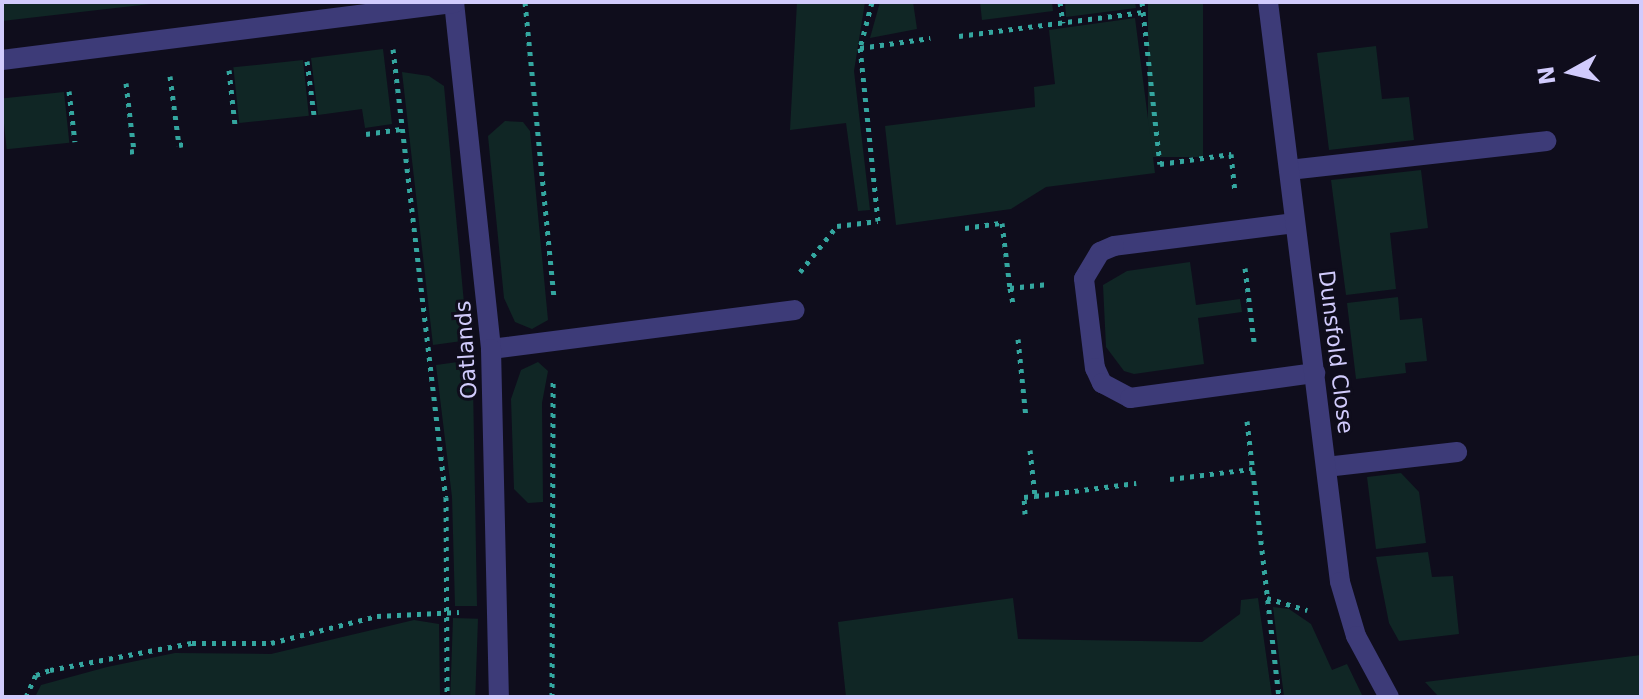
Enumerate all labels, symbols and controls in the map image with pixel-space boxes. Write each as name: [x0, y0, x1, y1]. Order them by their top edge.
north arrow: [1531, 32, 1611, 112]
text: N: [1533, 65, 1560, 86]
street label: Dunsfold Close: [1313, 269, 1359, 435]
street label: Oatlands: [449, 300, 483, 400]

